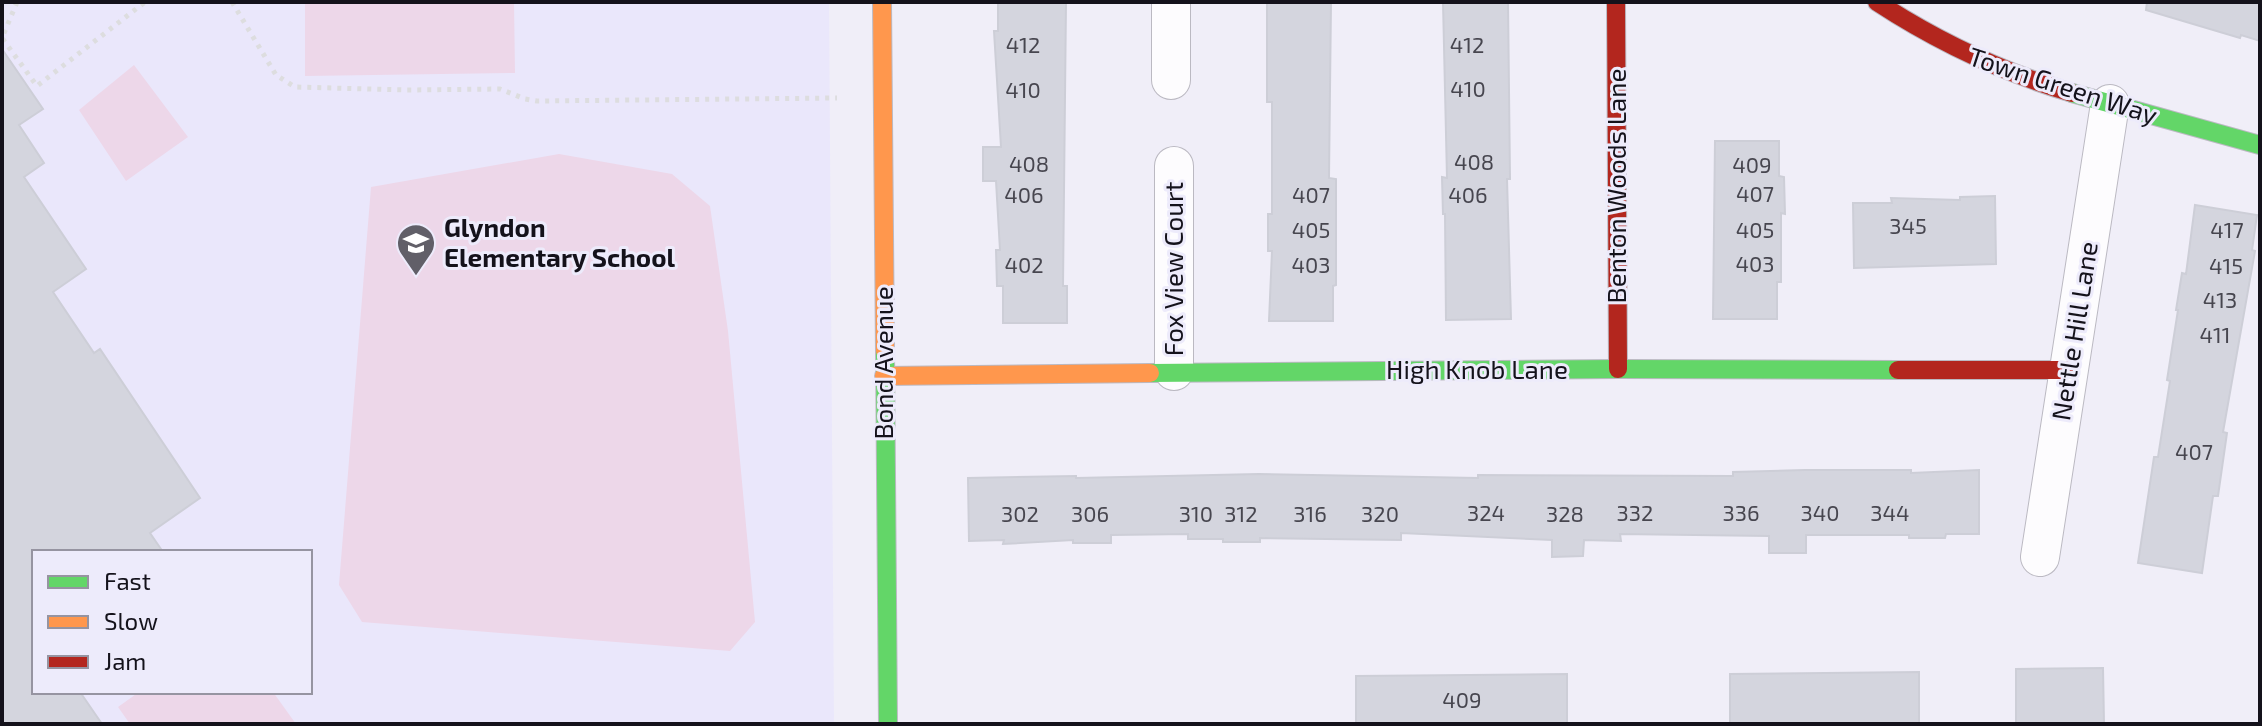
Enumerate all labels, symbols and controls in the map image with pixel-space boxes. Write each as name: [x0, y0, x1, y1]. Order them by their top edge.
house number: 412: [1006, 31, 1040, 57]
house number: 412: [1450, 31, 1484, 57]
street label: Town Green Way: [1965, 39, 2162, 130]
street label: Benton Woods Lane: [1600, 69, 1631, 303]
house number: 410: [1450, 75, 1486, 101]
house number: 410: [1005, 76, 1041, 102]
house number: 408: [1454, 148, 1494, 174]
house number: 408: [1009, 150, 1049, 176]
house number: 409: [1732, 151, 1772, 177]
house number: 407: [1736, 180, 1774, 206]
house number: 406: [1004, 181, 1044, 207]
house number: 407: [1292, 181, 1330, 207]
house number: 406: [1448, 181, 1488, 207]
street label: Fox View Court: [1157, 182, 1188, 356]
place label: Glyndon Elementary School: [444, 211, 676, 273]
house number: 345: [1889, 212, 1927, 238]
house number: 405: [1292, 216, 1330, 242]
house number: 405: [1736, 216, 1774, 242]
house number: 417: [2210, 216, 2244, 242]
school or university icon: Glyndon Elementary School: [395, 222, 437, 277]
street label: Nettle Hill Lane: [2044, 239, 2103, 422]
house number: 403: [1735, 250, 1775, 276]
house number: 402: [1004, 251, 1044, 277]
house number: 403: [1291, 251, 1331, 277]
house number: 415: [2209, 252, 2243, 278]
street label: Bond Avenue: [867, 286, 898, 440]
house number: 413: [2203, 286, 2237, 312]
house number: 411: [2199, 321, 2231, 347]
street label: High Knob Lane: [1386, 353, 1568, 384]
house number: 407: [2175, 438, 2213, 464]
house number: 324: [1467, 499, 1505, 525]
house number: 332: [1617, 499, 1653, 525]
house number: 336: [1722, 499, 1760, 525]
house number: 340: [1800, 499, 1840, 525]
house number: 344: [1870, 499, 1910, 525]
house number: 302: [1001, 500, 1039, 526]
house number: 306: [1071, 500, 1109, 526]
house number: 310: [1179, 500, 1213, 526]
house number: 312: [1224, 500, 1258, 526]
house number: 316: [1293, 500, 1327, 526]
house number: 320: [1361, 500, 1399, 526]
house number: 328: [1546, 500, 1584, 526]
legend: [32, 550, 312, 694]
text: Fast: [104, 566, 151, 595]
text: Slow: [104, 606, 158, 635]
text: Jam: [104, 646, 146, 675]
house number: 409: [1442, 686, 1482, 712]

